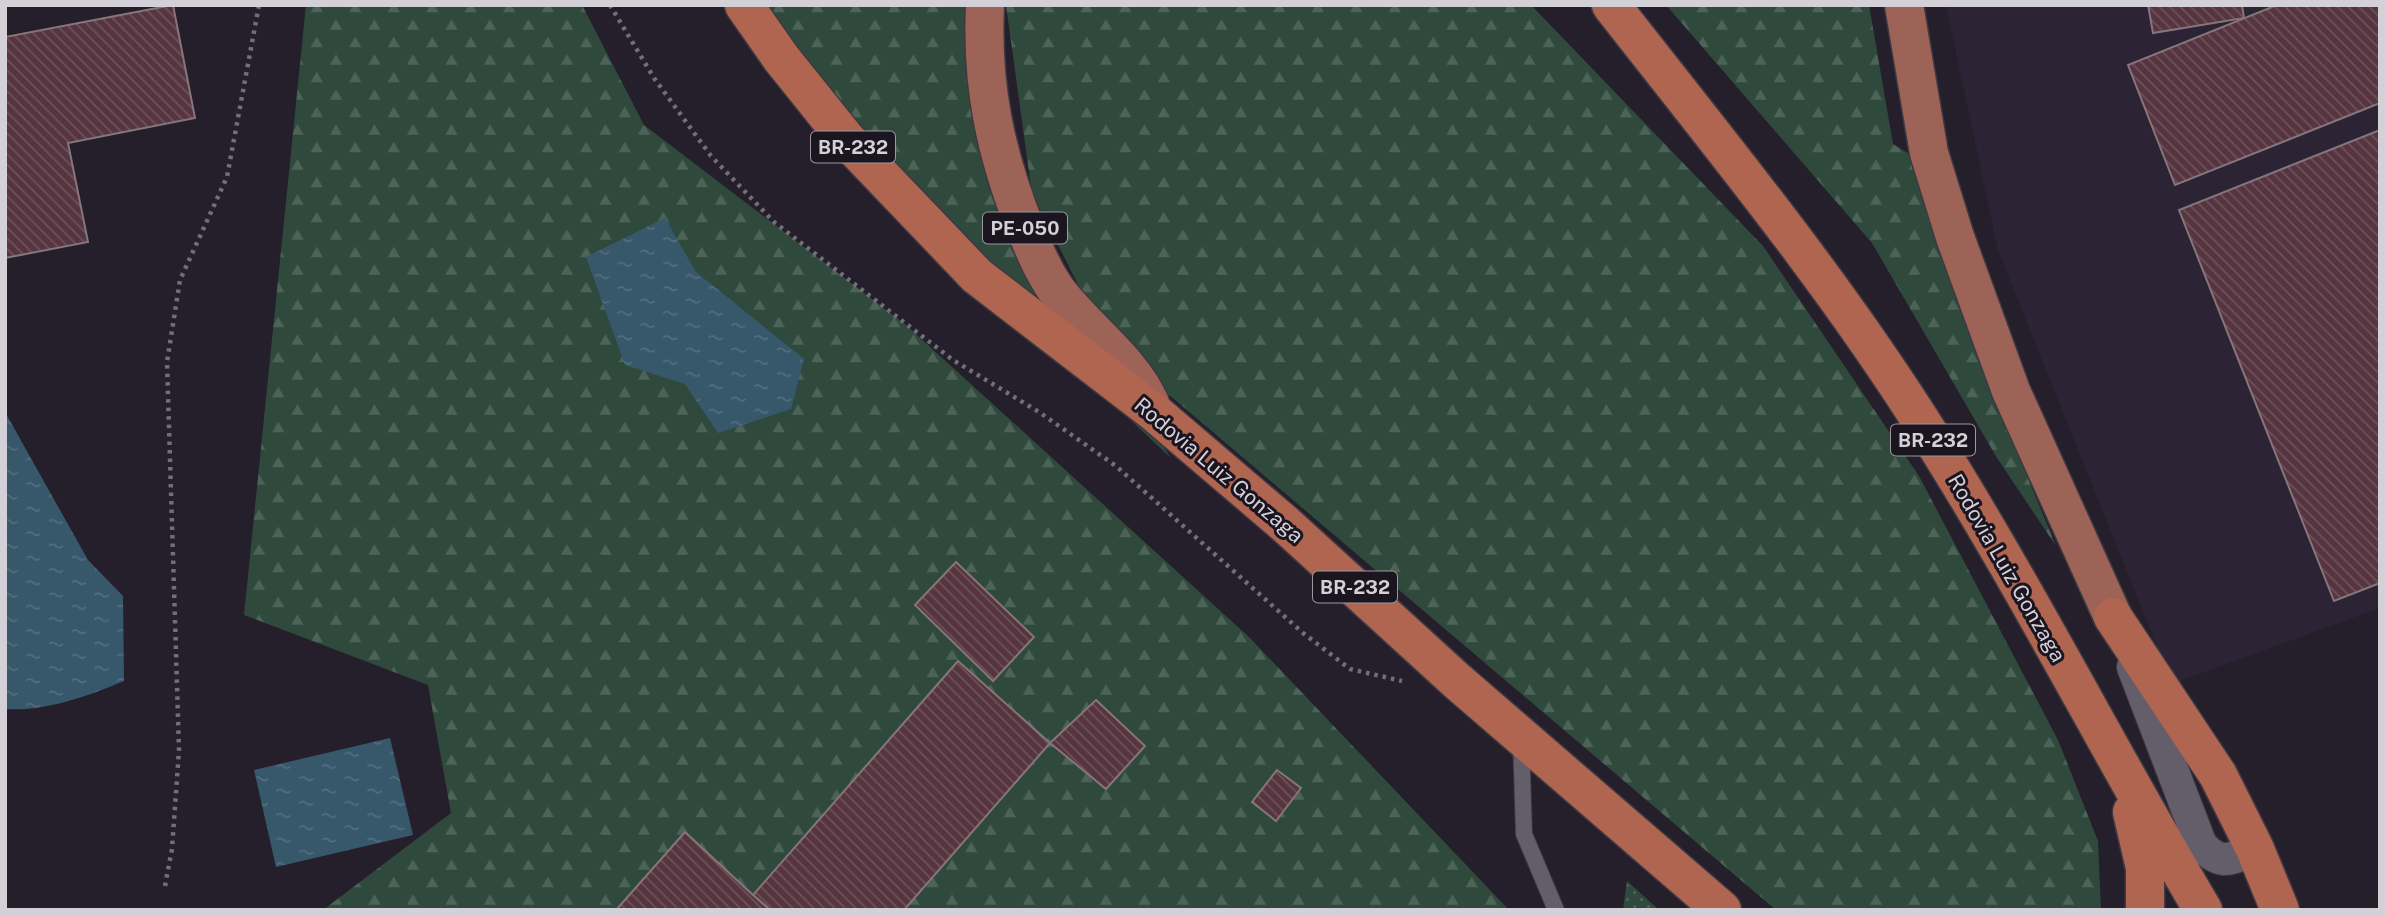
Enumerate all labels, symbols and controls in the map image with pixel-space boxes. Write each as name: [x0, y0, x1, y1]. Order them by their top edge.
road number: BR-232: [811, 132, 895, 162]
road number: PE-050: [983, 212, 1067, 244]
street label: Rodovia Luiz Gonzaga: [1129, 392, 1309, 548]
road number: BR-232: [1891, 424, 1975, 456]
street label: Rodovia Luiz Gonzaga: [1943, 470, 2071, 666]
road number: BR-232: [1313, 572, 1397, 602]

